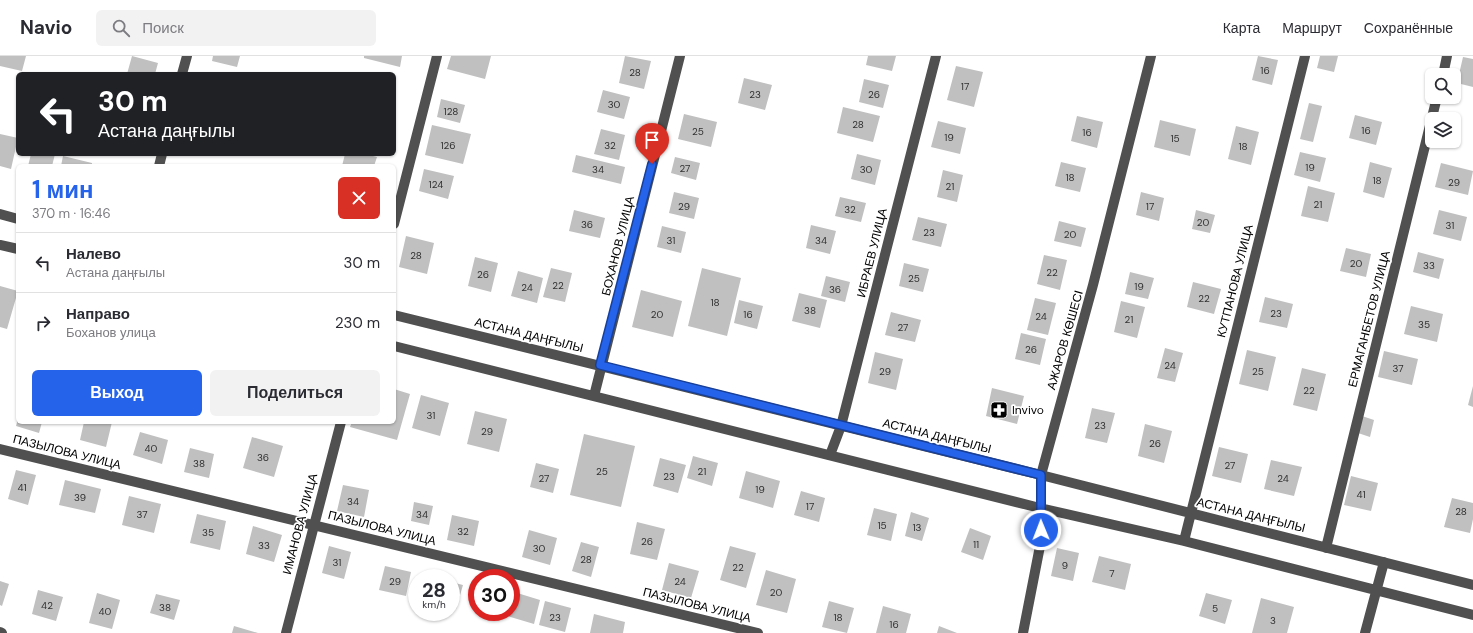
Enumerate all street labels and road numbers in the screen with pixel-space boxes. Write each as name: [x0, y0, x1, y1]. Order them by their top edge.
street label: БОХАНОВ УЛИЦА: [598, 194, 638, 298]
street label: ИБРАЕВ УЛИЦА: [853, 207, 891, 299]
street label: КУТПАНОВА УЛИЦА: [1213, 223, 1257, 339]
street label: ЕРМАГАНБЕТОВ УЛИЦА: [1344, 249, 1394, 389]
street label: АЖАРОВ КӨШЕСІ: [1043, 288, 1087, 392]
street label: АСТАНА ДАҢҒЫЛЫ: [473, 314, 585, 356]
street label: АСТАНА ДАҢҒЫЛЫ: [881, 415, 993, 457]
street label: ПАЗЫЛОВА УЛИЦА: [11, 431, 123, 473]
street label: ИМАНОВА УЛИЦА: [279, 472, 321, 576]
street label: АСТАНА ДАҢҒЫЛЫ: [1195, 494, 1307, 536]
street label: ПАЗЫЛОВА УЛИЦА: [326, 507, 438, 549]
street label: ПАЗЫЛОВА УЛИЦА: [641, 584, 753, 626]

